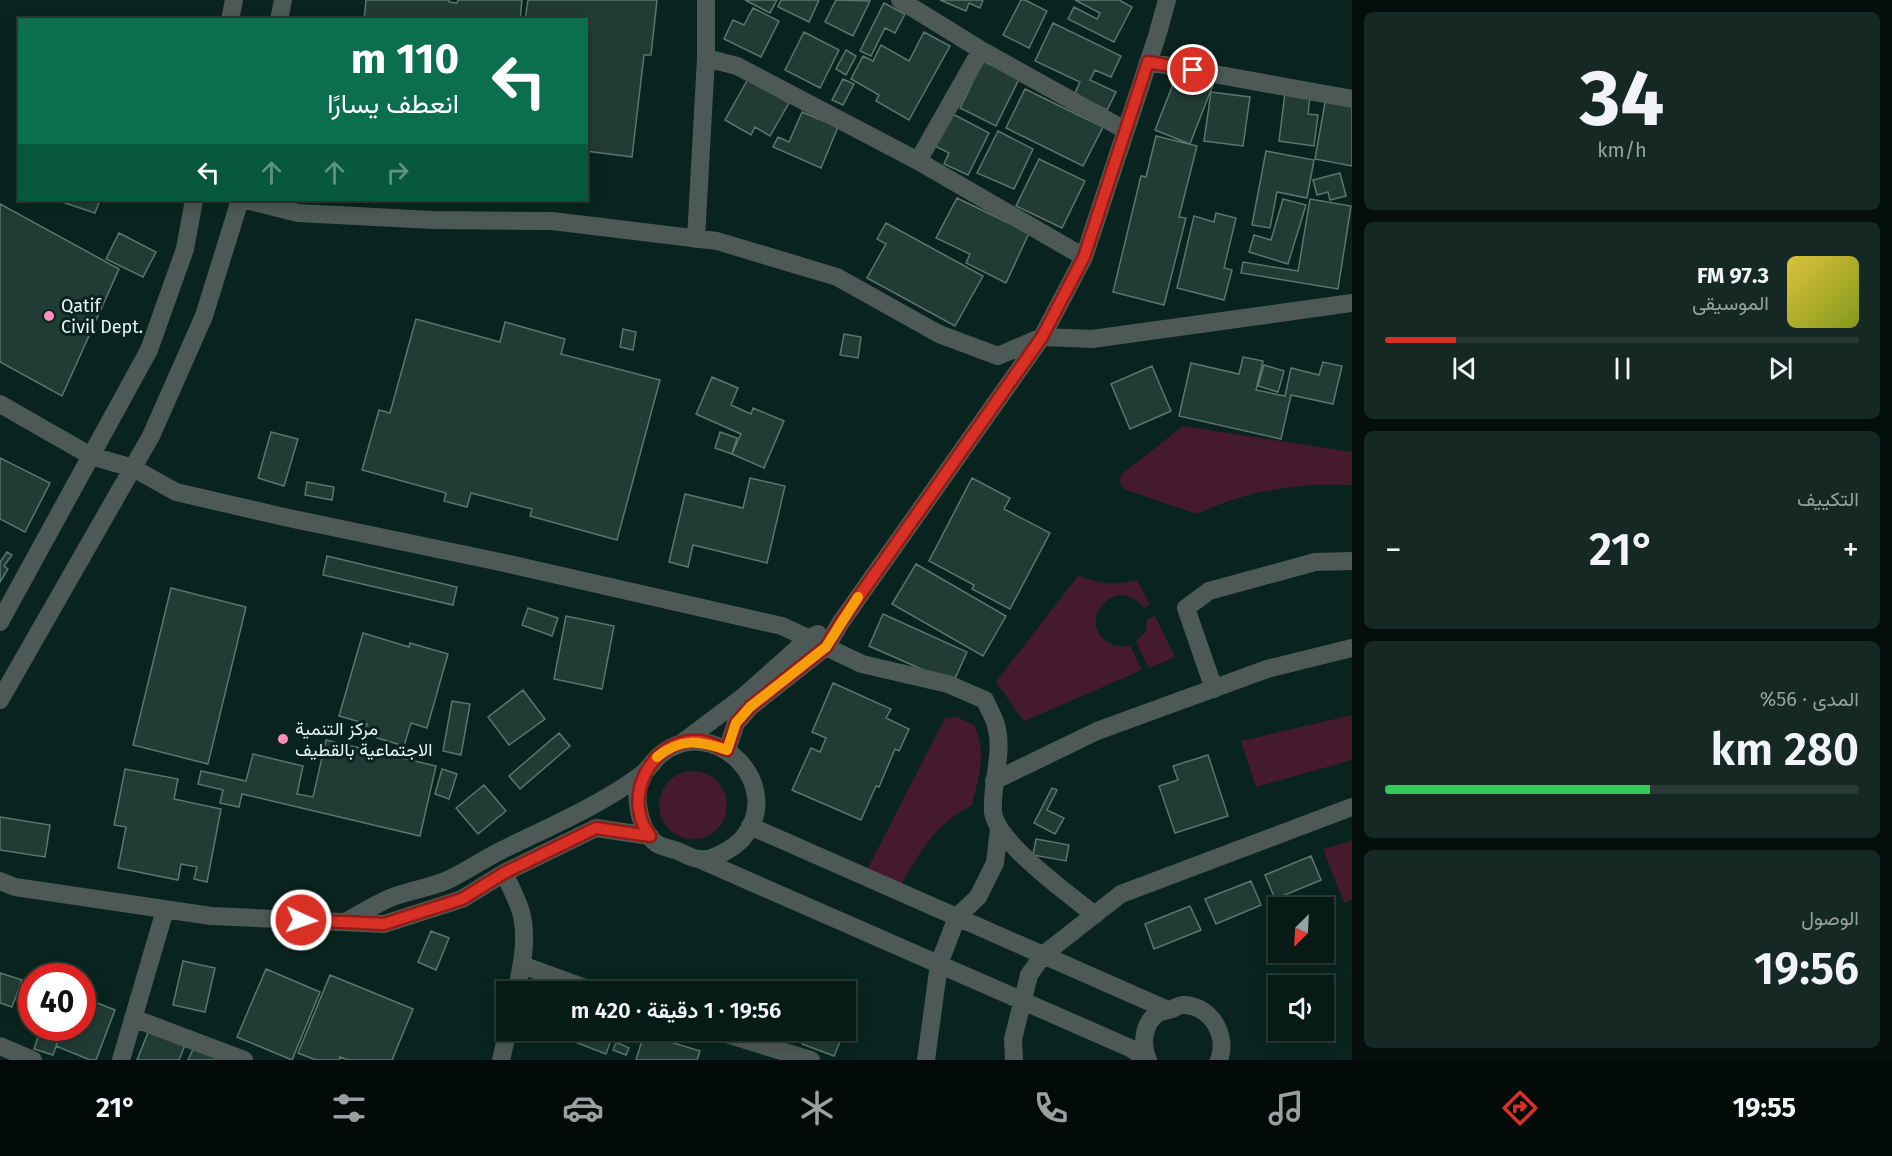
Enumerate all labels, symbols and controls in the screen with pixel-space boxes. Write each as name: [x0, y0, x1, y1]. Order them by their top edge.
text: 110 m: [351, 34, 459, 84]
icon: left: [480, 42, 558, 120]
pin: [1167, 44, 1218, 95]
text: 34: [1580, 52, 1664, 146]
icon: arrive: [1176, 53, 1209, 86]
text: انعطف يسارًا: [327, 88, 459, 120]
text: km/h: [1597, 138, 1647, 162]
icon: left: [192, 156, 225, 189]
icon: ahead: [255, 156, 288, 189]
icon: ahead: [318, 156, 351, 189]
icon: right: [381, 156, 414, 189]
text: 97.3 FM: [1697, 262, 1769, 289]
text: الموسيقى: [1692, 291, 1769, 315]
place label: Qatif Civil Dept.: [61, 295, 143, 338]
marker: Qatif Civil Dept.: [42, 309, 56, 323]
icon: previous: [1448, 352, 1481, 385]
icon: pause: [1606, 352, 1639, 385]
icon: next: [1764, 352, 1797, 385]
text: التكييف: [1797, 487, 1859, 511]
text: 21°: [1589, 523, 1655, 577]
text: −: [1385, 530, 1402, 570]
text: +: [1843, 530, 1859, 570]
text: المدى · 56%: [1760, 687, 1859, 711]
place label: مركز التنمية الاجتماعية بالقطيف: [295, 718, 433, 761]
text: 280 km: [1711, 723, 1859, 777]
marker: مركز التنمية الاجتماعية بالقطيف: [276, 732, 290, 746]
position arrow: [269, 888, 333, 952]
north arrow: [1268, 897, 1334, 963]
map controls: [1268, 897, 1334, 1041]
text: الوصول: [1801, 906, 1859, 930]
text: 19:56: [1754, 942, 1859, 996]
speed limit sign: 40: [18, 963, 96, 1041]
button: sound: [1268, 975, 1334, 1041]
text: 19:56 · 1 دقيقة · 420 m: [571, 997, 781, 1024]
icon: filters: [328, 1087, 370, 1129]
icon: car: [562, 1087, 604, 1129]
icon: climate: [796, 1087, 838, 1129]
icon: phone: [1030, 1087, 1072, 1129]
icon: music: [1265, 1087, 1307, 1129]
icon: directions: [1499, 1087, 1541, 1129]
text: 21°: [96, 1092, 136, 1124]
text: 19:55: [1733, 1092, 1796, 1124]

